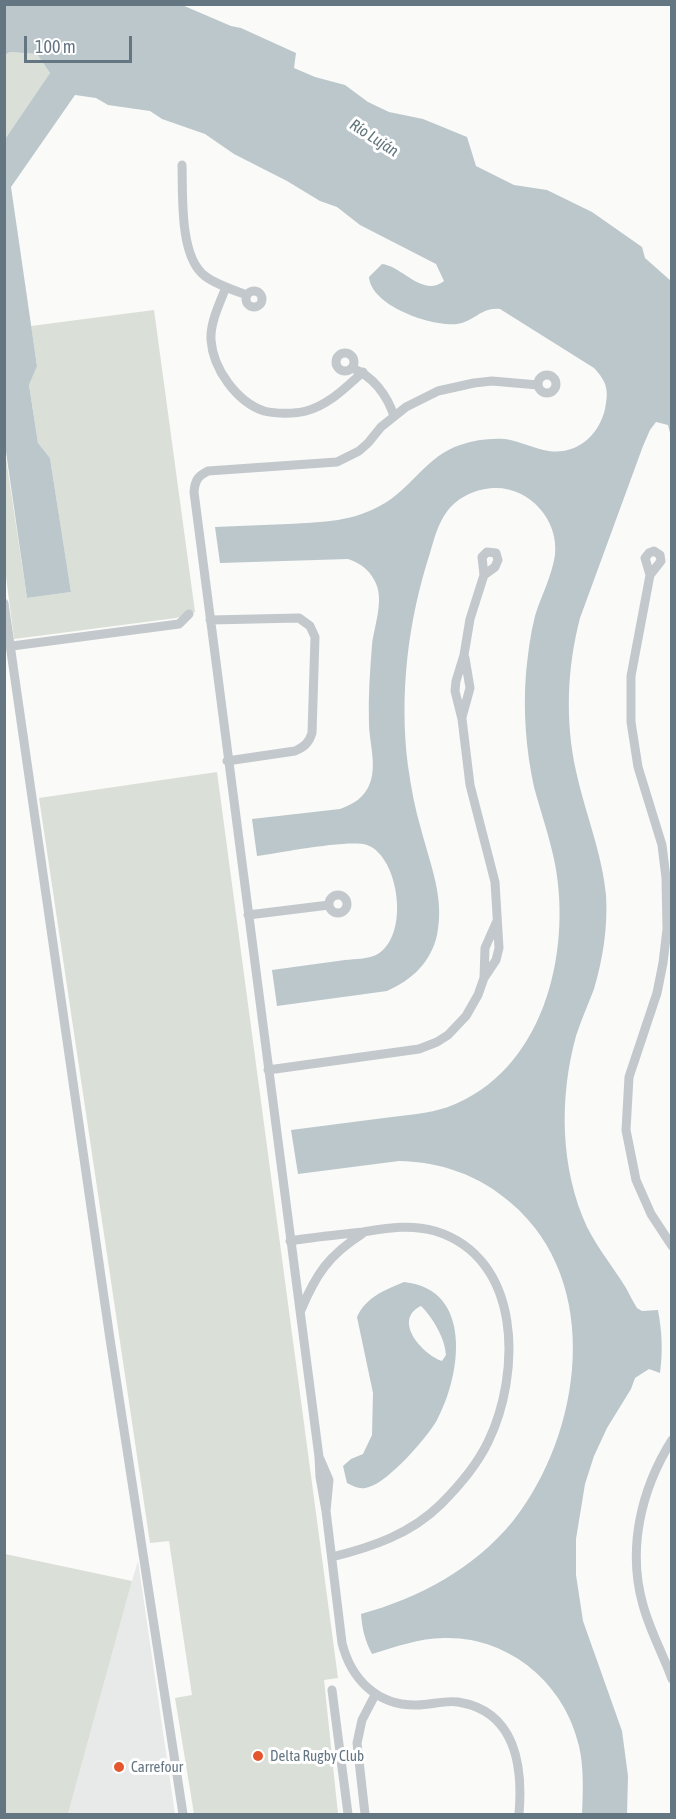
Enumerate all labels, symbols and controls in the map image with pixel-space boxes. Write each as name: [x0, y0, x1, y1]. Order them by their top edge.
scale bar: [27, 24, 135, 62]
text: 100 m: [35, 36, 76, 57]
water label: Río Luján: [346, 115, 402, 161]
place label: Delta Rugby Club: [270, 1747, 364, 1765]
marker: Delta Rugby Club: [251, 1749, 265, 1763]
place label: Carrefour: [131, 1758, 183, 1776]
marker: Carrefour: [112, 1760, 126, 1774]

